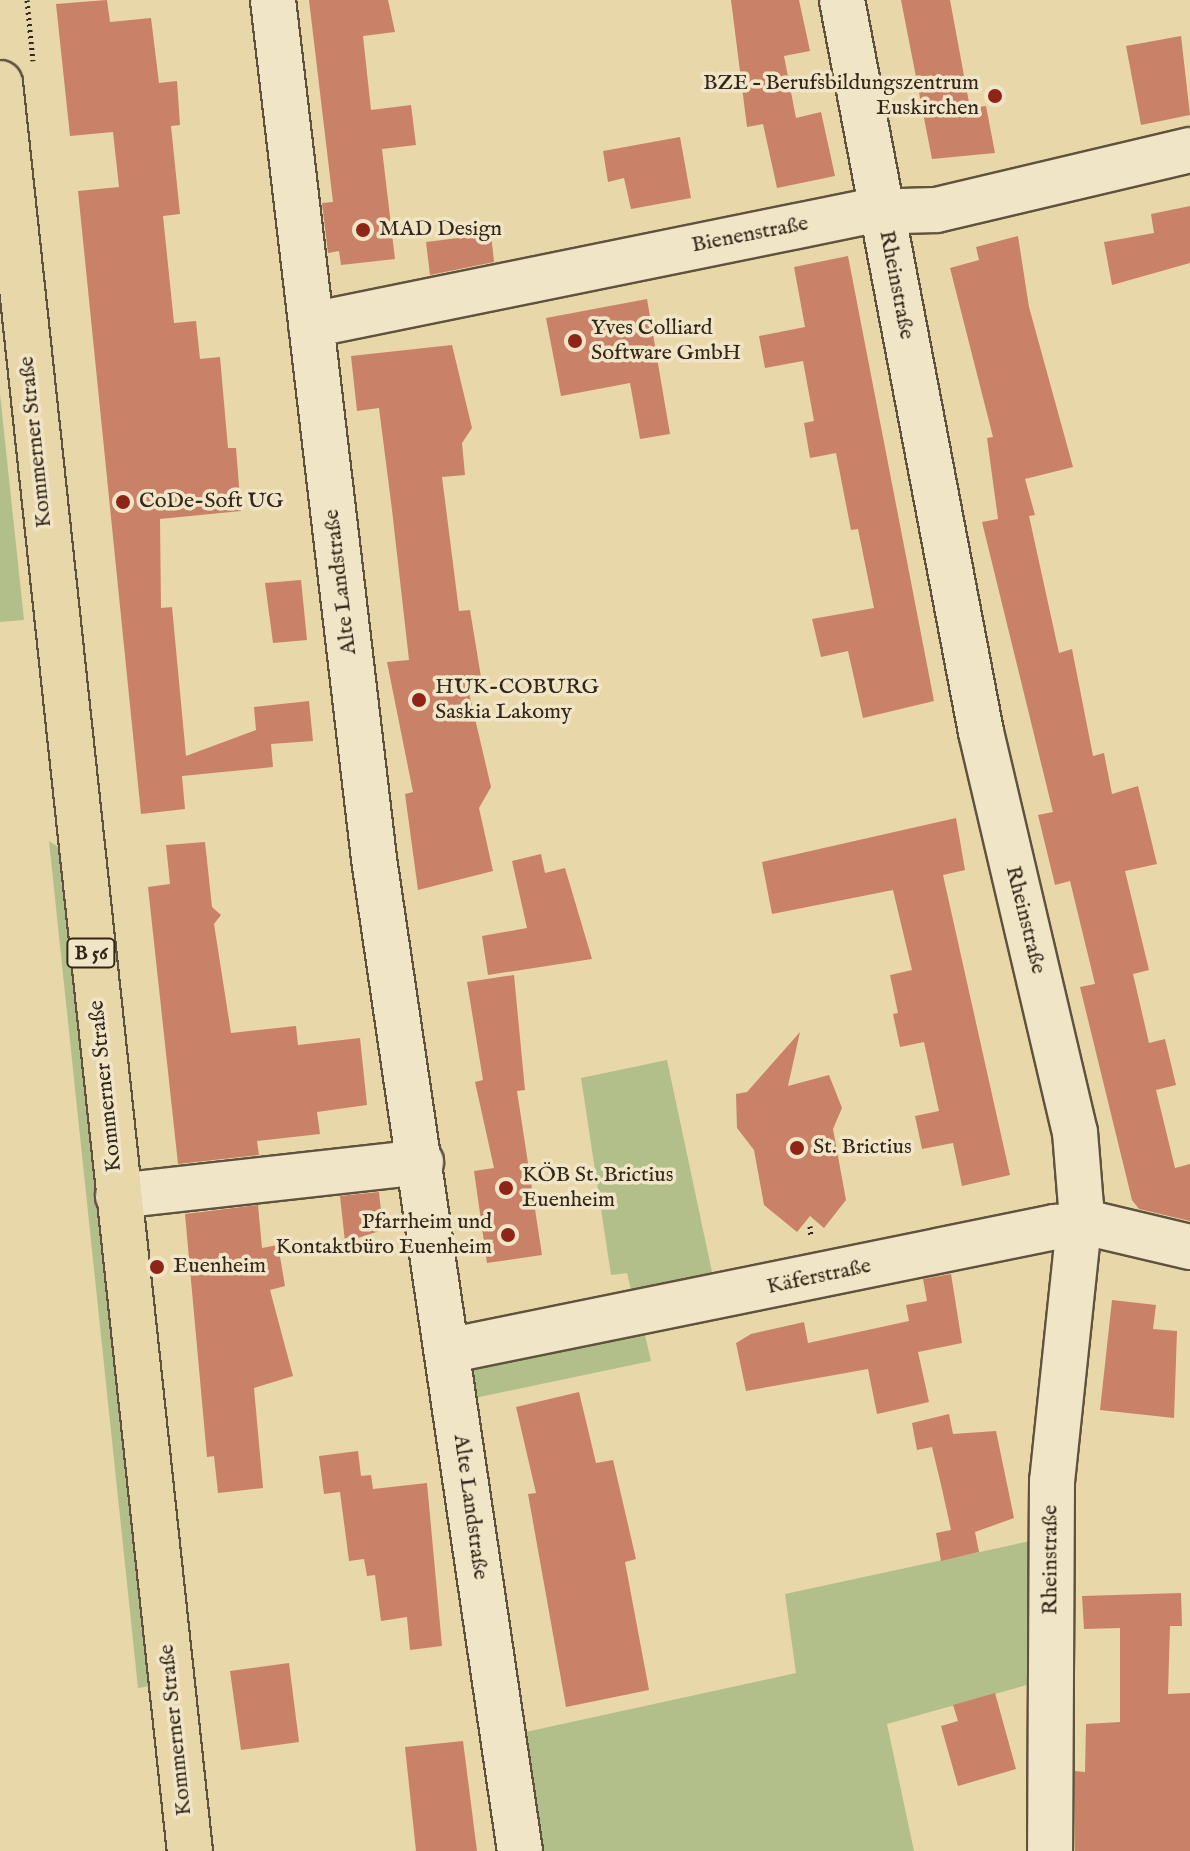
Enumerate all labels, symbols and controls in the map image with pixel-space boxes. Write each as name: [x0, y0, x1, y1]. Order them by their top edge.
place label: BZE – Berufsbildungszentrum Euskirchen: [703, 70, 979, 122]
marker: BZE – Berufsbildungszentrum Euskirchen: [986, 87, 1004, 105]
street label: Bienenstraße: [689, 211, 811, 259]
place label: MAD Design: [379, 217, 502, 243]
marker: MAD Design: [354, 221, 372, 239]
street label: Rheinstraße: [873, 228, 919, 342]
place label: Yves Colliard Software GmbH: [591, 315, 741, 366]
marker: Yves Colliard Software GmbH: [566, 332, 584, 350]
street label: Kommerner Straße: [14, 355, 58, 529]
place label: CoDe-Soft UG: [139, 489, 283, 515]
marker: CoDe-Soft UG: [114, 493, 132, 511]
street label: Alte Landstraße: [319, 508, 363, 656]
place label: HUK-COBURG Saskia Lakomy: [435, 674, 599, 726]
marker: HUK-COBURG Saskia Lakomy: [410, 691, 428, 709]
street label: Rheinstraße: [999, 863, 1051, 977]
road number: B 56: [65, 937, 117, 969]
street label: Kommerner Straße: [84, 999, 128, 1173]
place label: St. Brictius: [813, 1135, 912, 1161]
marker: St. Brictius: [788, 1139, 806, 1157]
place label: KÖB St. Brictius Euenheim: [522, 1162, 674, 1214]
marker: KÖB St. Brictius Euenheim: [497, 1179, 515, 1197]
place label: Pfarrheim und Kontaktbüro Euenheim: [275, 1209, 492, 1260]
marker: Pfarrheim und Kontaktbüro Euenheim: [499, 1226, 517, 1244]
street label: Käferstraße: [765, 1253, 873, 1301]
place label: Euenheim: [173, 1254, 266, 1280]
marker: Euenheim: [148, 1258, 166, 1276]
street label: Alte Landstraße: [447, 1433, 493, 1581]
street label: Rheinstraße: [1038, 1505, 1064, 1615]
street label: Kommerner Straße: [154, 1643, 198, 1817]

